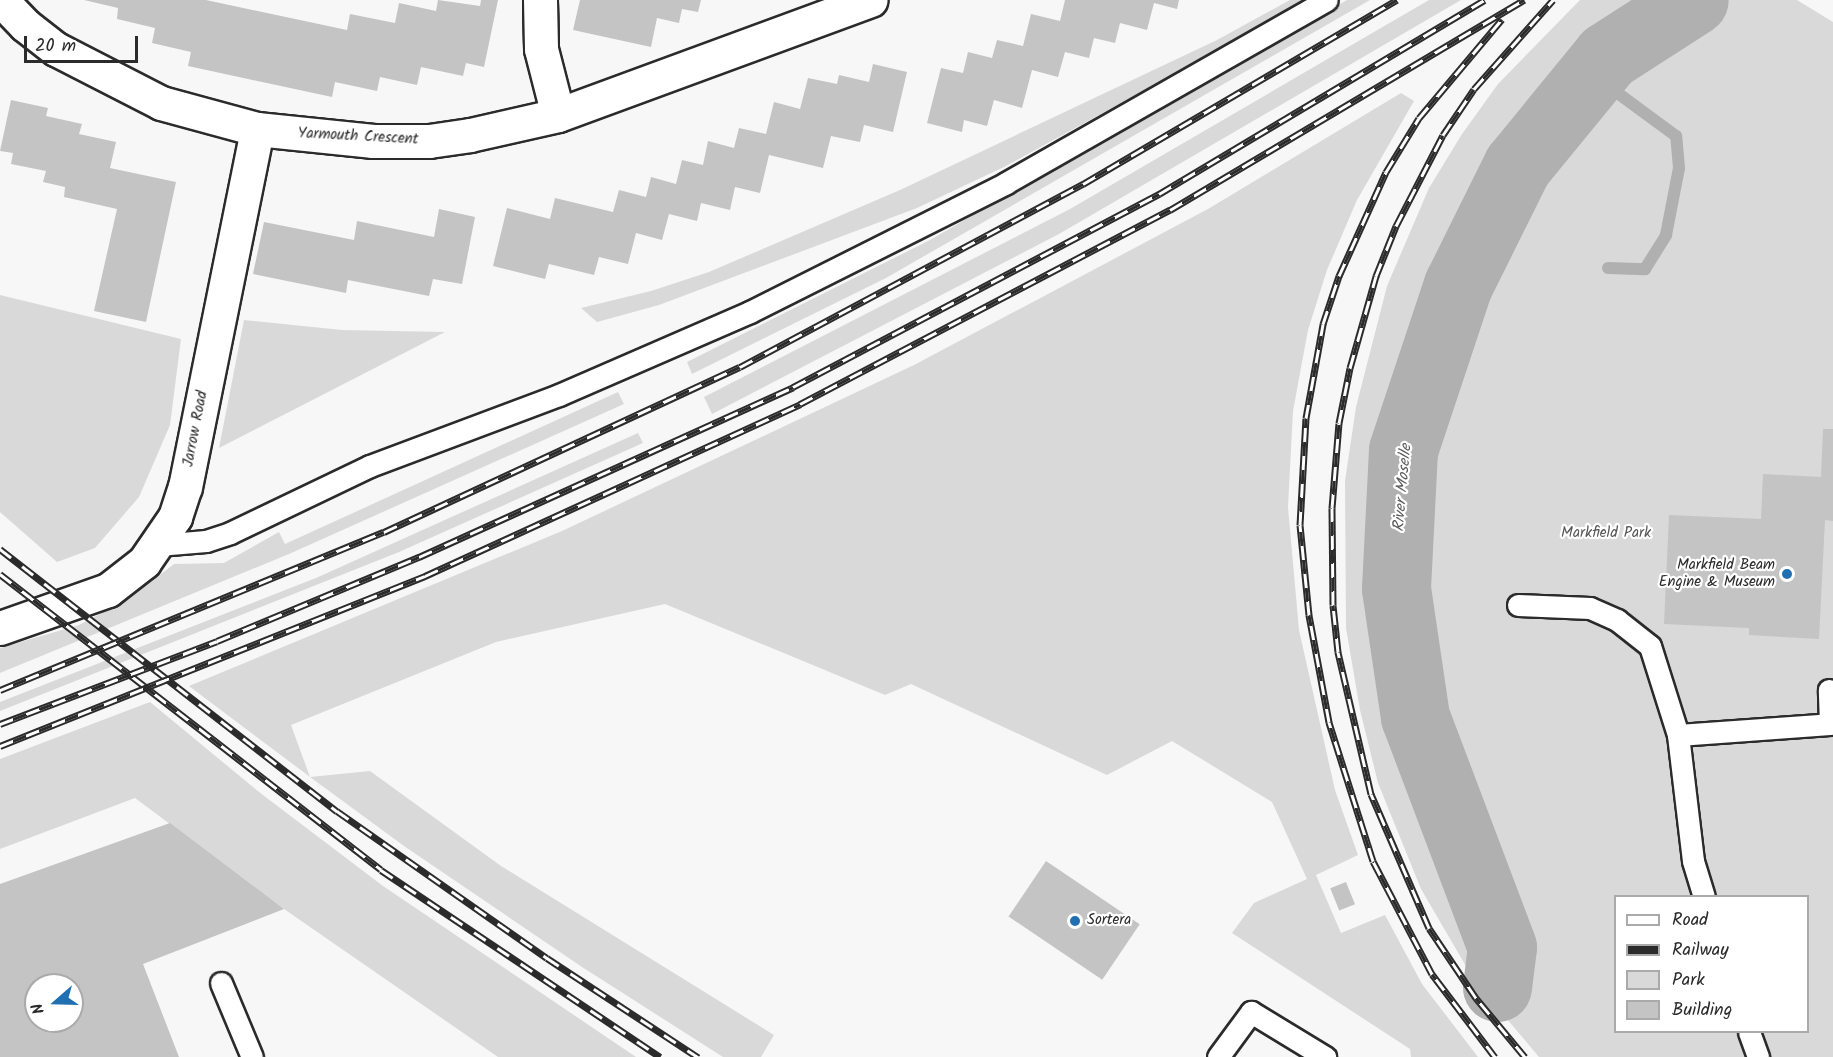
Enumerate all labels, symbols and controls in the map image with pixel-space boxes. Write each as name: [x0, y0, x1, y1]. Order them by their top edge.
scale bar: [27, 24, 141, 62]
text: 20 m: [35, 32, 76, 61]
street label: Yarmouth Crescent: [297, 125, 419, 149]
street label: Jarrow Road: [180, 390, 212, 468]
water label: River Moselle: [1390, 443, 1416, 533]
park label: Markfield Park: [1561, 525, 1651, 543]
place label: Markfield Beam Engine & Museum: [1659, 556, 1775, 591]
marker: Markfield Beam Engine & Museum: [1780, 567, 1794, 581]
legend: [1614, 895, 1809, 1033]
text: Road: [1672, 906, 1708, 935]
place label: Sortera: [1087, 912, 1131, 930]
marker: Sortera: [1068, 914, 1082, 928]
text: Railway: [1672, 936, 1729, 965]
text: Park: [1672, 966, 1705, 995]
north arrow: [24, 973, 84, 1033]
text: Building: [1672, 996, 1732, 1025]
text: N: [25, 1000, 52, 1018]

